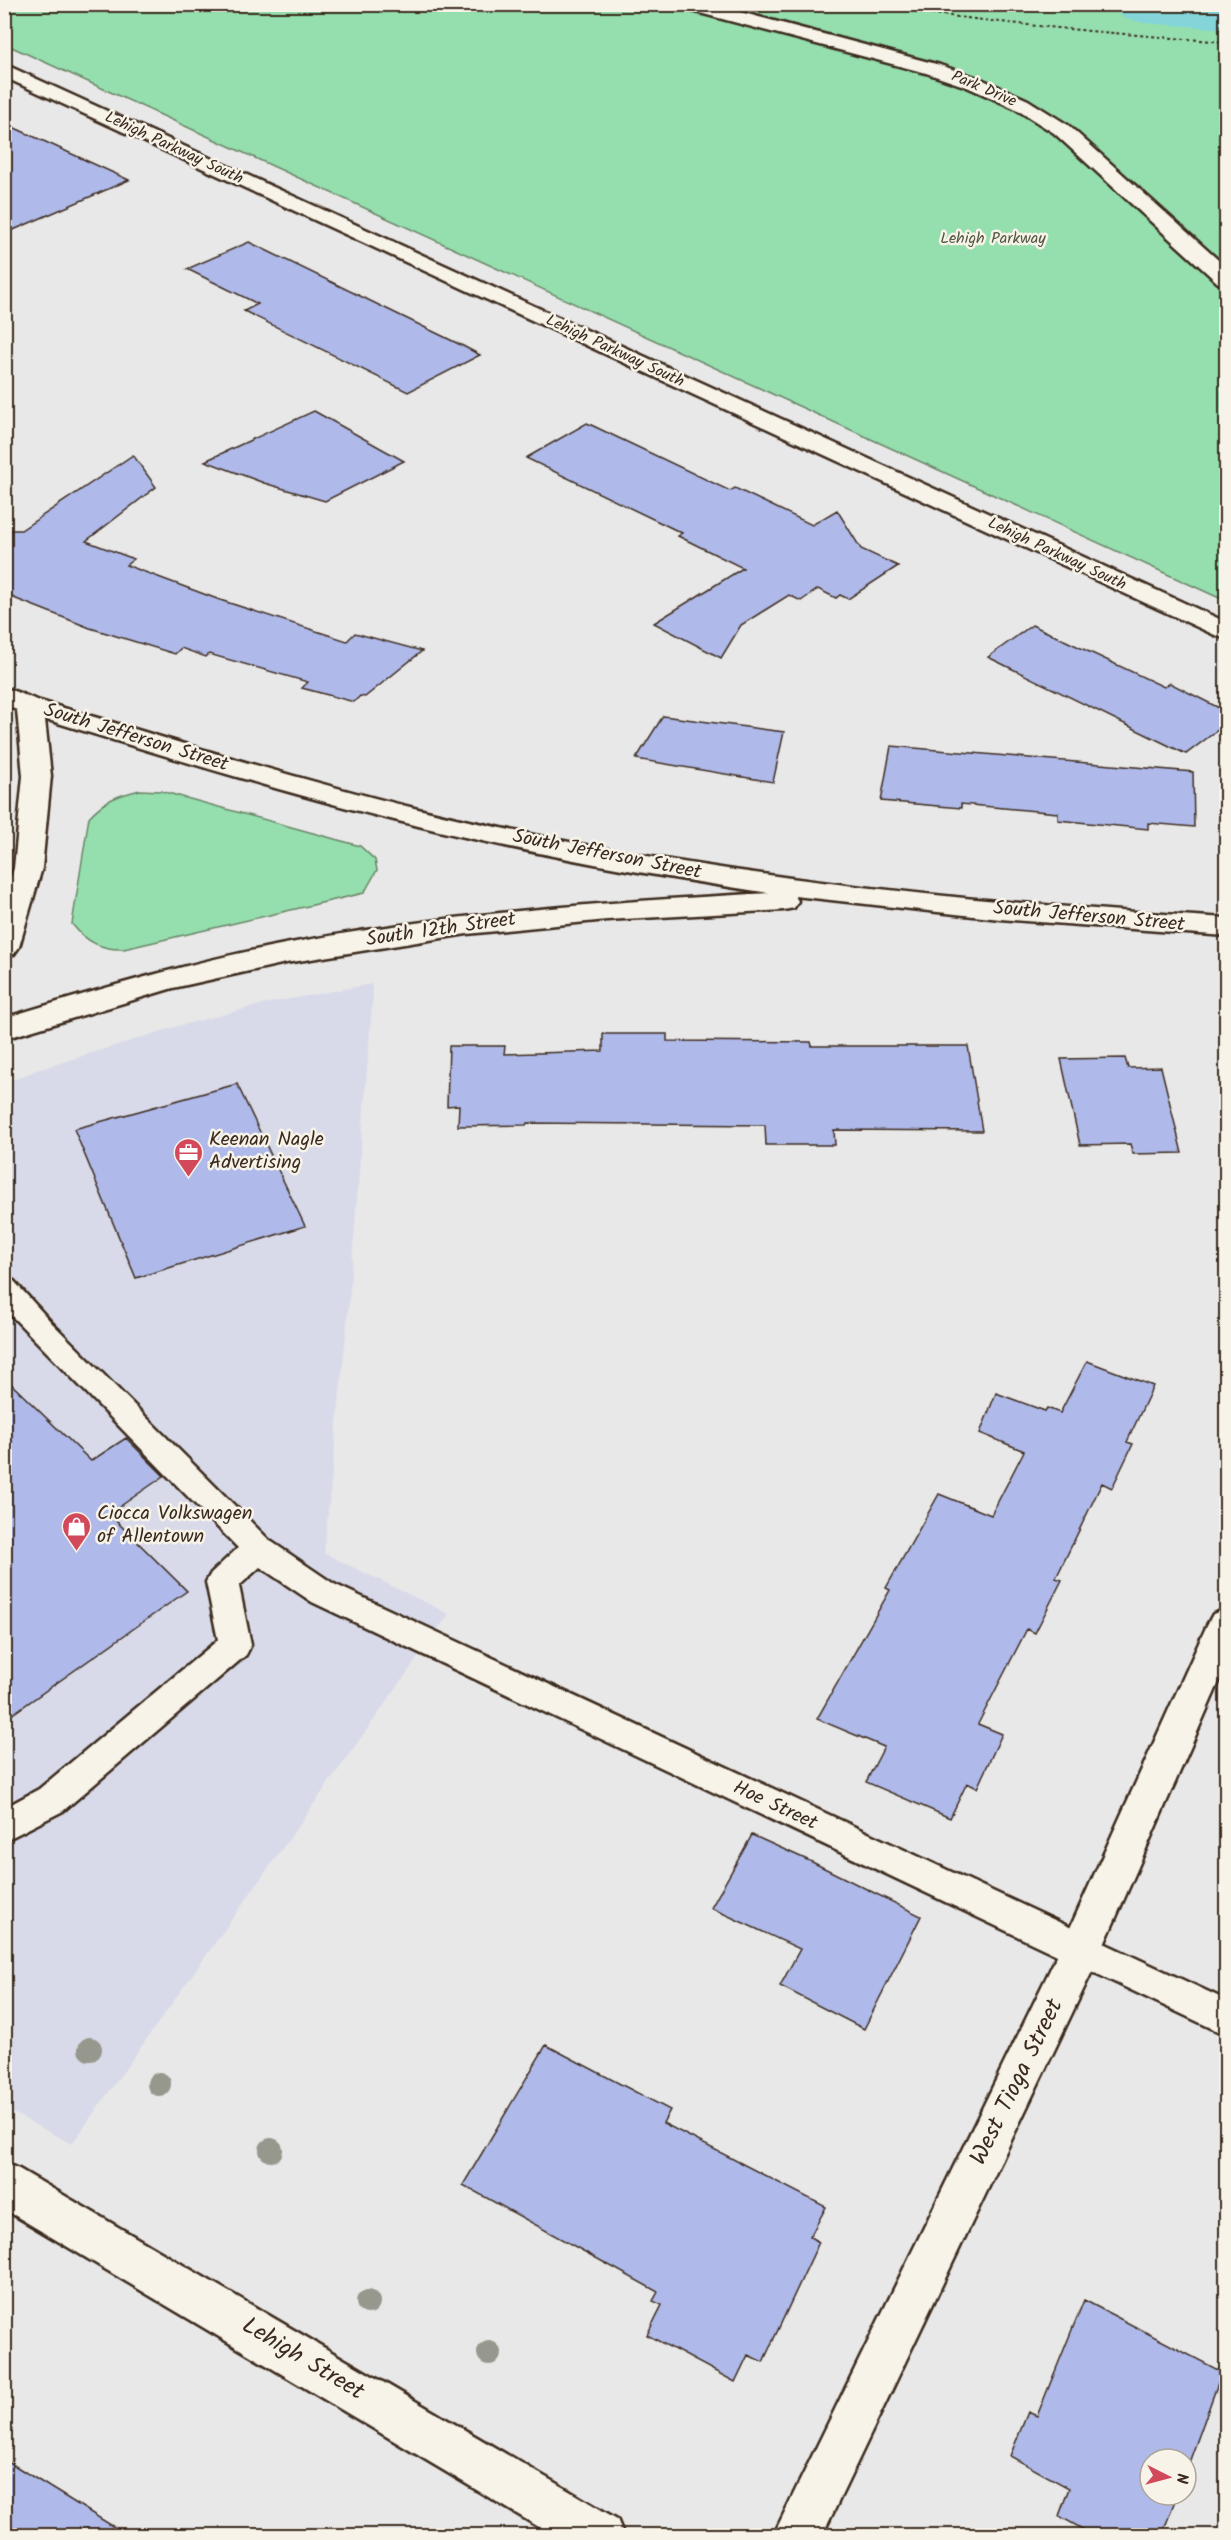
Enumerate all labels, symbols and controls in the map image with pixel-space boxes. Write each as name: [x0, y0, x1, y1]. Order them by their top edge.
street label: Park Drive: [947, 64, 1021, 114]
street label: Lehigh Parkway South: [101, 105, 247, 191]
park label: Lehigh Parkway: [940, 226, 1046, 251]
street label: Lehigh Parkway South: [542, 308, 688, 394]
street label: Lehigh Parkway South: [984, 511, 1130, 597]
street label: South Jefferson Street: [40, 695, 233, 781]
street label: South Jefferson Street: [510, 821, 704, 889]
street label: South Jefferson Street: [992, 893, 1186, 941]
street label: South 12th Street: [364, 904, 518, 956]
place label: Keenan Nagle Advertising: [209, 1124, 324, 1179]
office icon: Keenan Nagle Advertising: [172, 1136, 204, 1178]
place label: Ciocca Volkswagen of Allentown: [97, 1498, 253, 1553]
shop icon: Ciocca Volkswagen of Allentown: [60, 1510, 92, 1552]
street label: Hoe Street: [727, 1772, 823, 1840]
street label: West Tioga Street: [960, 1991, 1075, 2172]
street label: Lehigh Street: [234, 2307, 372, 2411]
north arrow: [1138, 2447, 1198, 2507]
text: N: [1168, 2472, 1194, 2485]

